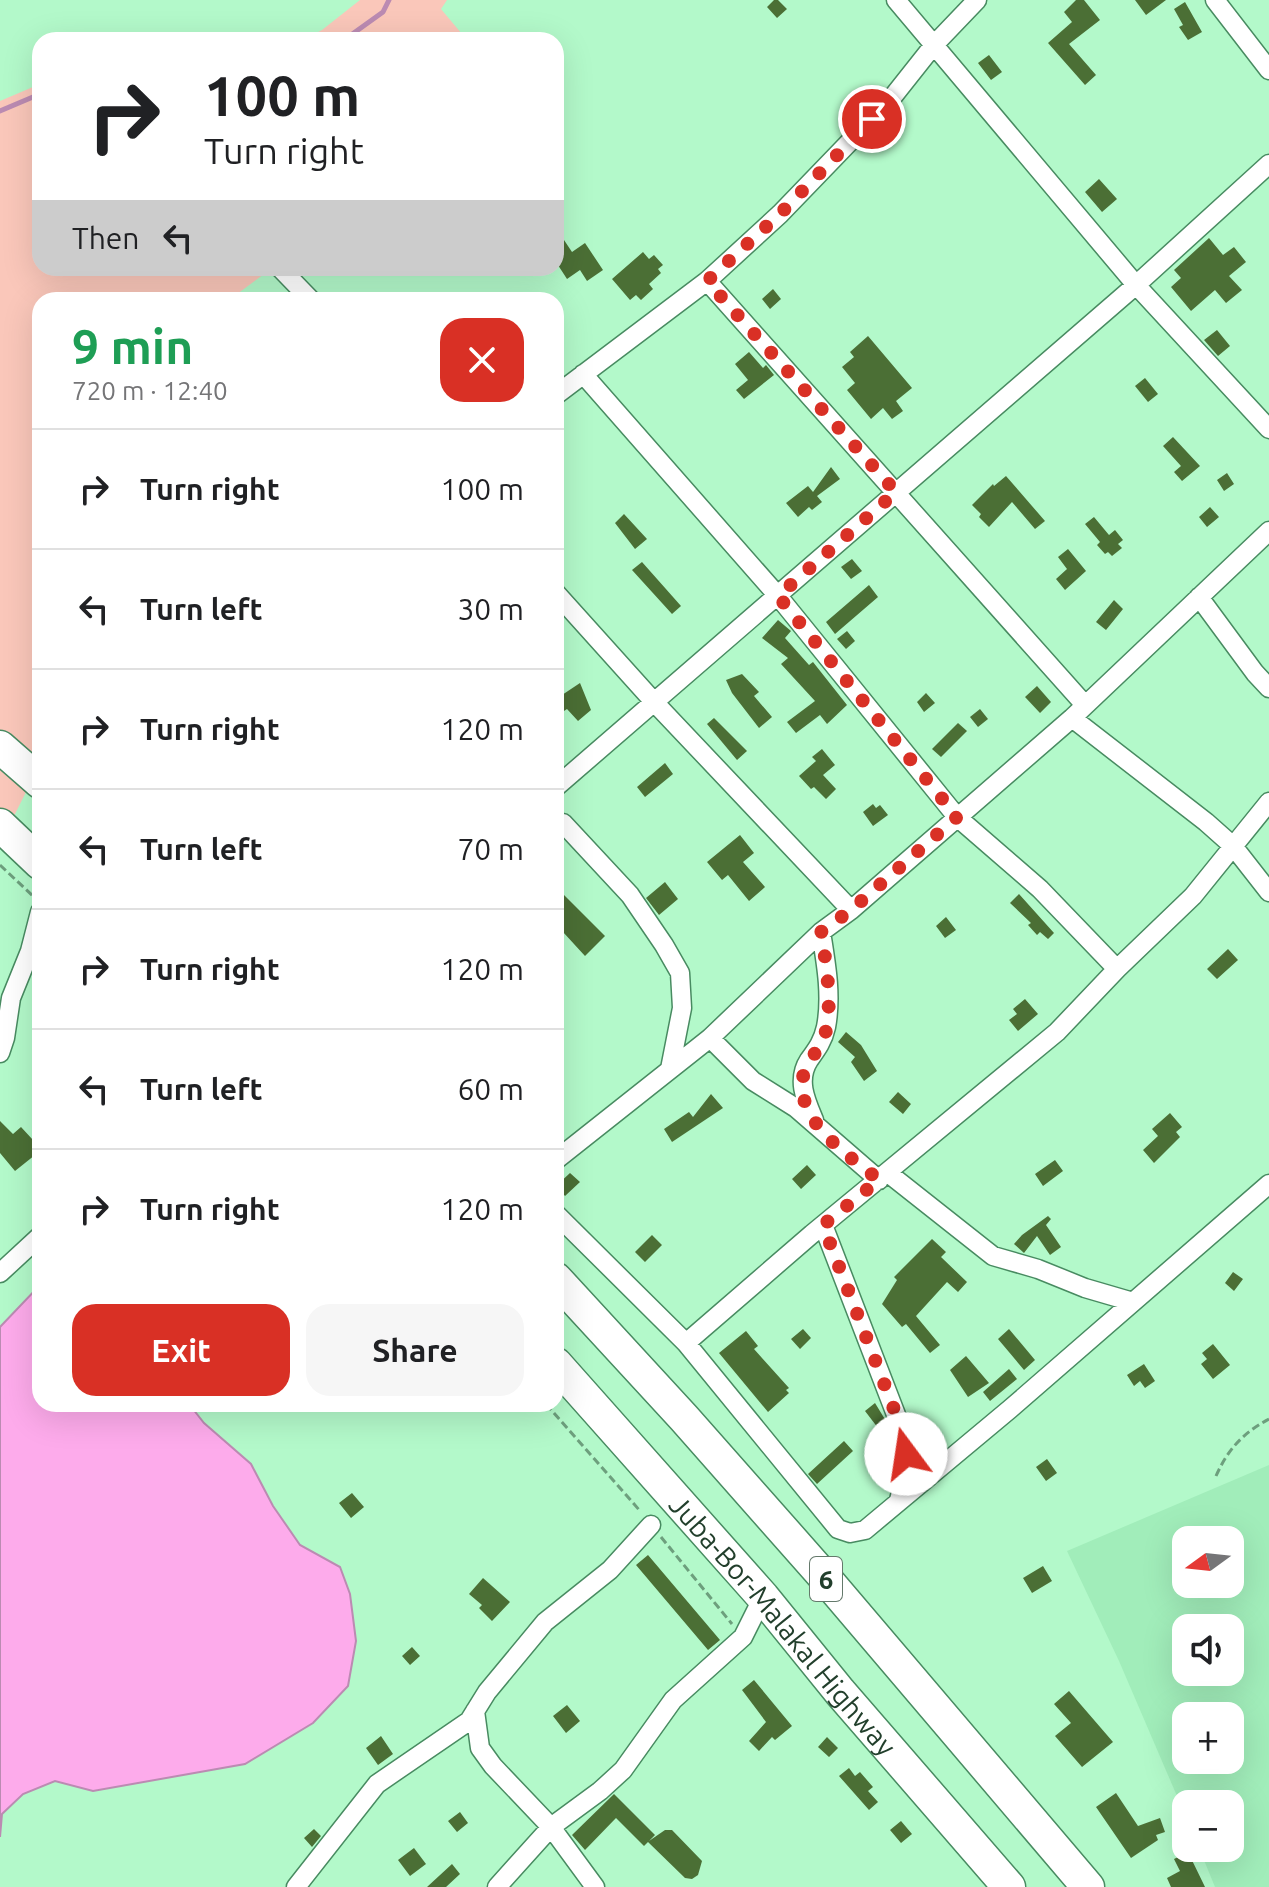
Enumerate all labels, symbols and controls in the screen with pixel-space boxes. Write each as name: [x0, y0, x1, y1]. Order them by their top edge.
icon: right: [72, 64, 176, 168]
text: 100 m: [204, 64, 360, 127]
pin: [838, 85, 906, 153]
icon: arrive: [850, 97, 894, 141]
text: Turn right: [204, 130, 364, 171]
icon: left: [156, 216, 200, 260]
text: Then: [72, 221, 140, 255]
button: close: [440, 318, 524, 402]
text: 9 min: [72, 319, 193, 373]
text: 720 m · 12:40: [72, 376, 228, 405]
icon: right: [72, 467, 116, 511]
text: Turn right: [140, 472, 280, 506]
text: 100 m: [440, 472, 524, 506]
icon: left: [72, 587, 116, 631]
text: Turn left: [140, 592, 262, 626]
text: 30 m: [457, 592, 524, 626]
icon: right: [72, 707, 116, 751]
text: Turn right: [140, 712, 280, 746]
text: 120 m: [440, 712, 524, 746]
icon: left: [72, 827, 116, 871]
text: Turn left: [140, 832, 262, 866]
text: 70 m: [457, 832, 524, 866]
icon: right: [72, 947, 116, 991]
text: Turn right: [140, 952, 280, 986]
text: 120 m: [440, 952, 524, 986]
icon: left: [72, 1067, 116, 1111]
text: Turn left: [140, 1072, 262, 1106]
text: 60 m: [457, 1072, 524, 1106]
icon: right: [72, 1187, 116, 1231]
text: Turn right: [140, 1192, 280, 1226]
text: 120 m: [440, 1192, 524, 1226]
button: Exit: [72, 1304, 290, 1396]
button: Share: [306, 1304, 524, 1396]
position arrow: [864, 1412, 948, 1496]
street label: Juba-Bor-Malakal Highway: [664, 1488, 903, 1761]
north arrow: [1172, 1526, 1244, 1598]
map controls: [1172, 1526, 1244, 1862]
road number: 6: [810, 1557, 842, 1601]
button: sound: [1172, 1614, 1244, 1686]
button: +: [1172, 1702, 1244, 1774]
button: −: [1172, 1790, 1244, 1862]

